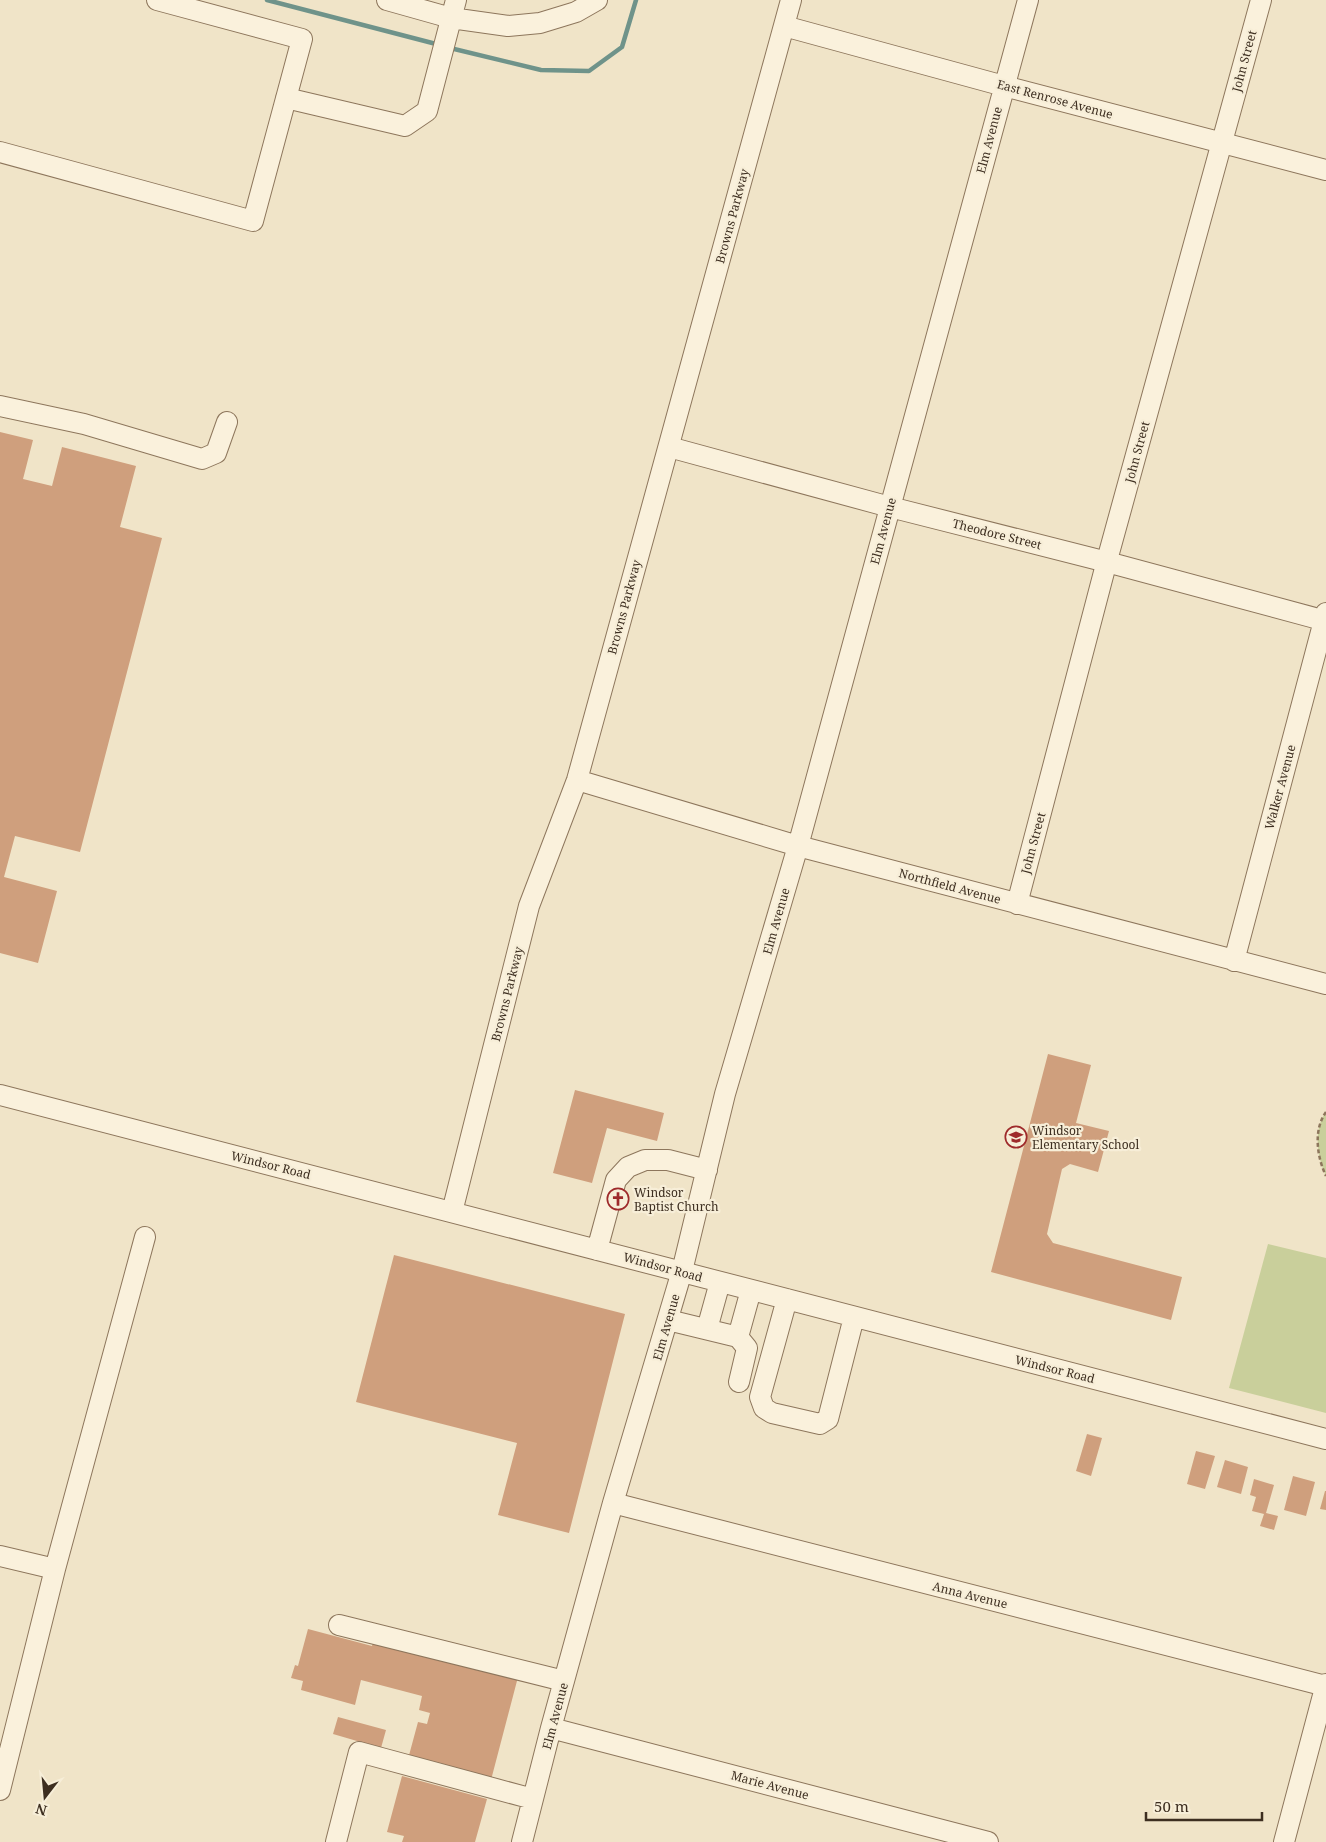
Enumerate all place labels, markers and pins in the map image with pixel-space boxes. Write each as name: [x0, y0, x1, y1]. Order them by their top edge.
place label: Windsor Elementary School: [1032, 1122, 1140, 1153]
school or university icon: Windsor Elementary School: [1004, 1125, 1028, 1149]
place label: Windsor Baptist Church: [634, 1184, 719, 1215]
church icon: Windsor Baptist Church: [606, 1187, 630, 1211]

